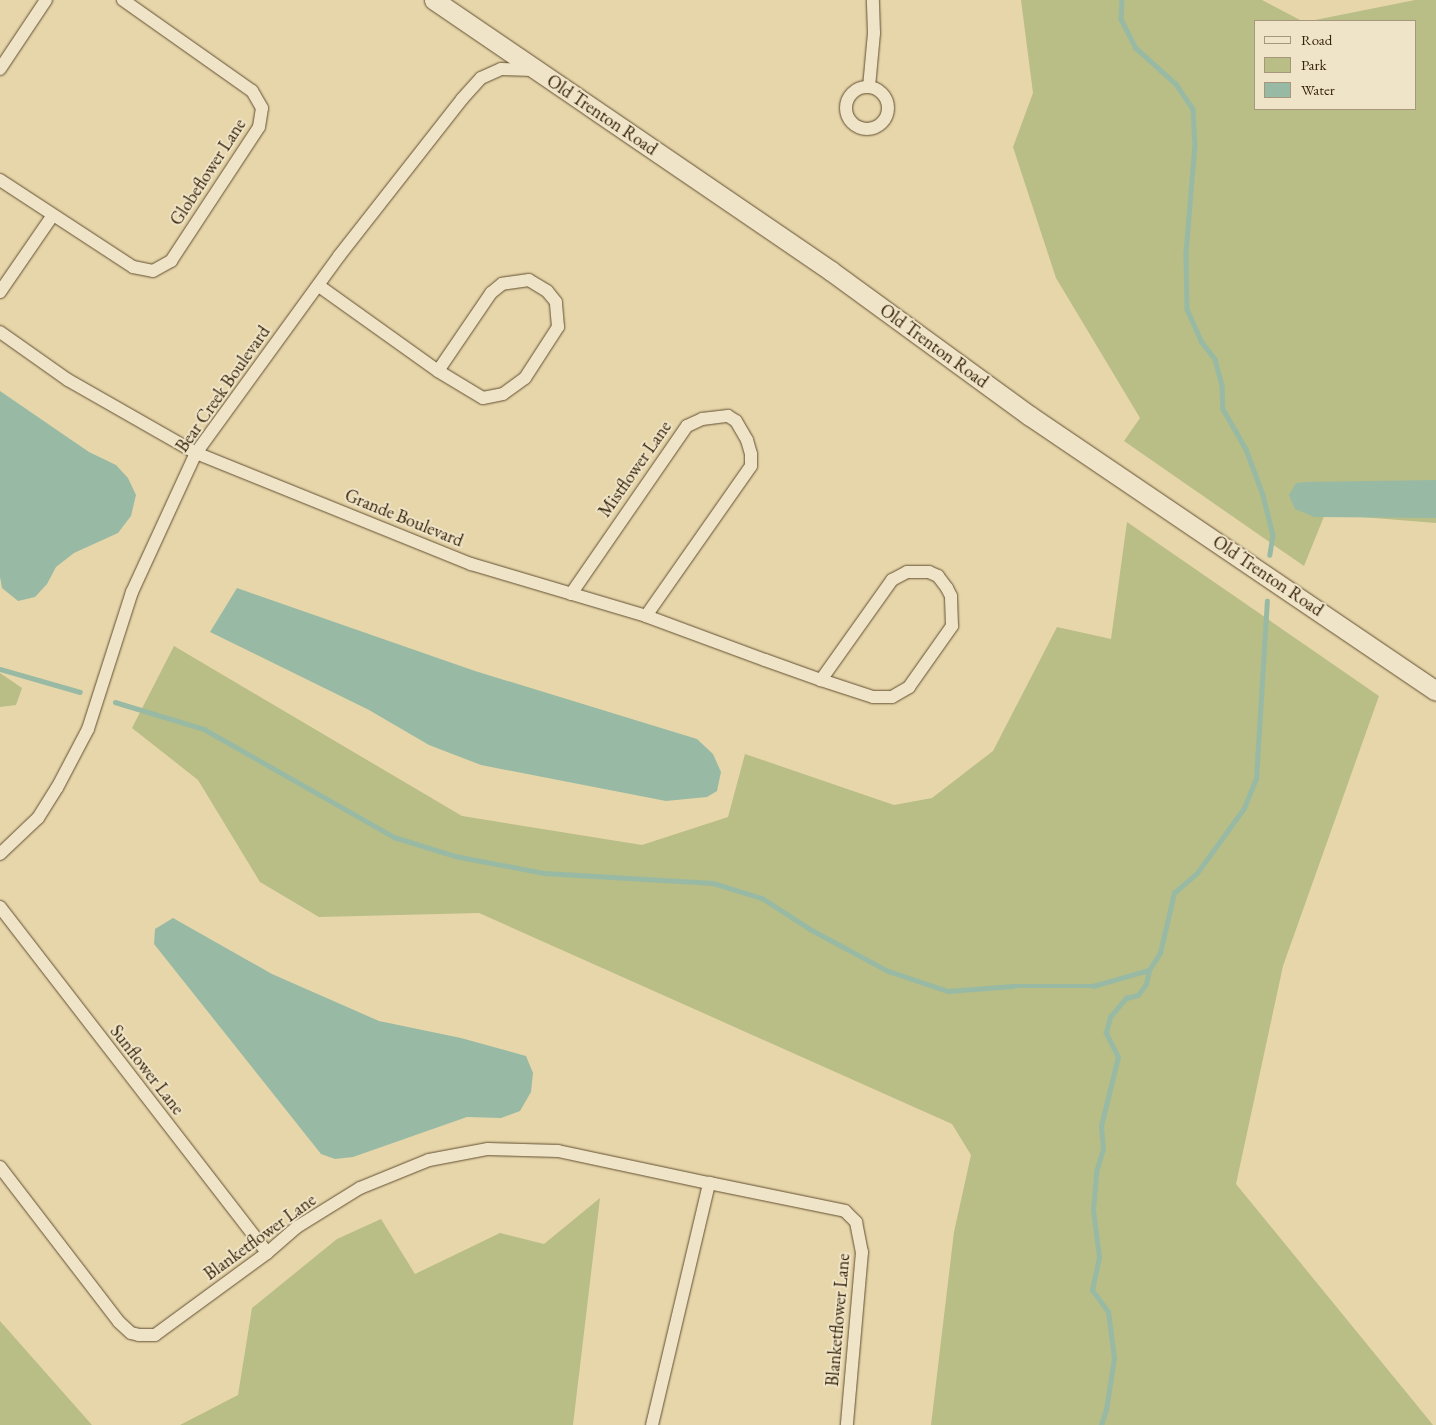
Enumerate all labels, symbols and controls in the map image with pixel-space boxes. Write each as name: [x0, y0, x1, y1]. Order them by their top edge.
legend: [1254, 20, 1416, 110]
text: Road: [1301, 30, 1332, 49]
text: Park: [1301, 55, 1327, 74]
street label: Old Trenton Road: [543, 70, 661, 160]
text: Water: [1301, 80, 1335, 99]
street label: Globeflower Lane: [165, 114, 251, 230]
street label: Old Trenton Road: [876, 299, 992, 393]
street label: Bear Creek Boulevard: [171, 322, 275, 456]
street label: Mistflower Lane: [594, 417, 676, 521]
street label: Grande Boulevard: [342, 484, 466, 552]
street label: Old Trenton Road: [1209, 531, 1327, 621]
street label: Sunflower Lane: [105, 1021, 189, 1119]
street label: Blanketflower Lane: [200, 1189, 320, 1285]
street label: Blanketflower Lane: [821, 1253, 855, 1387]

